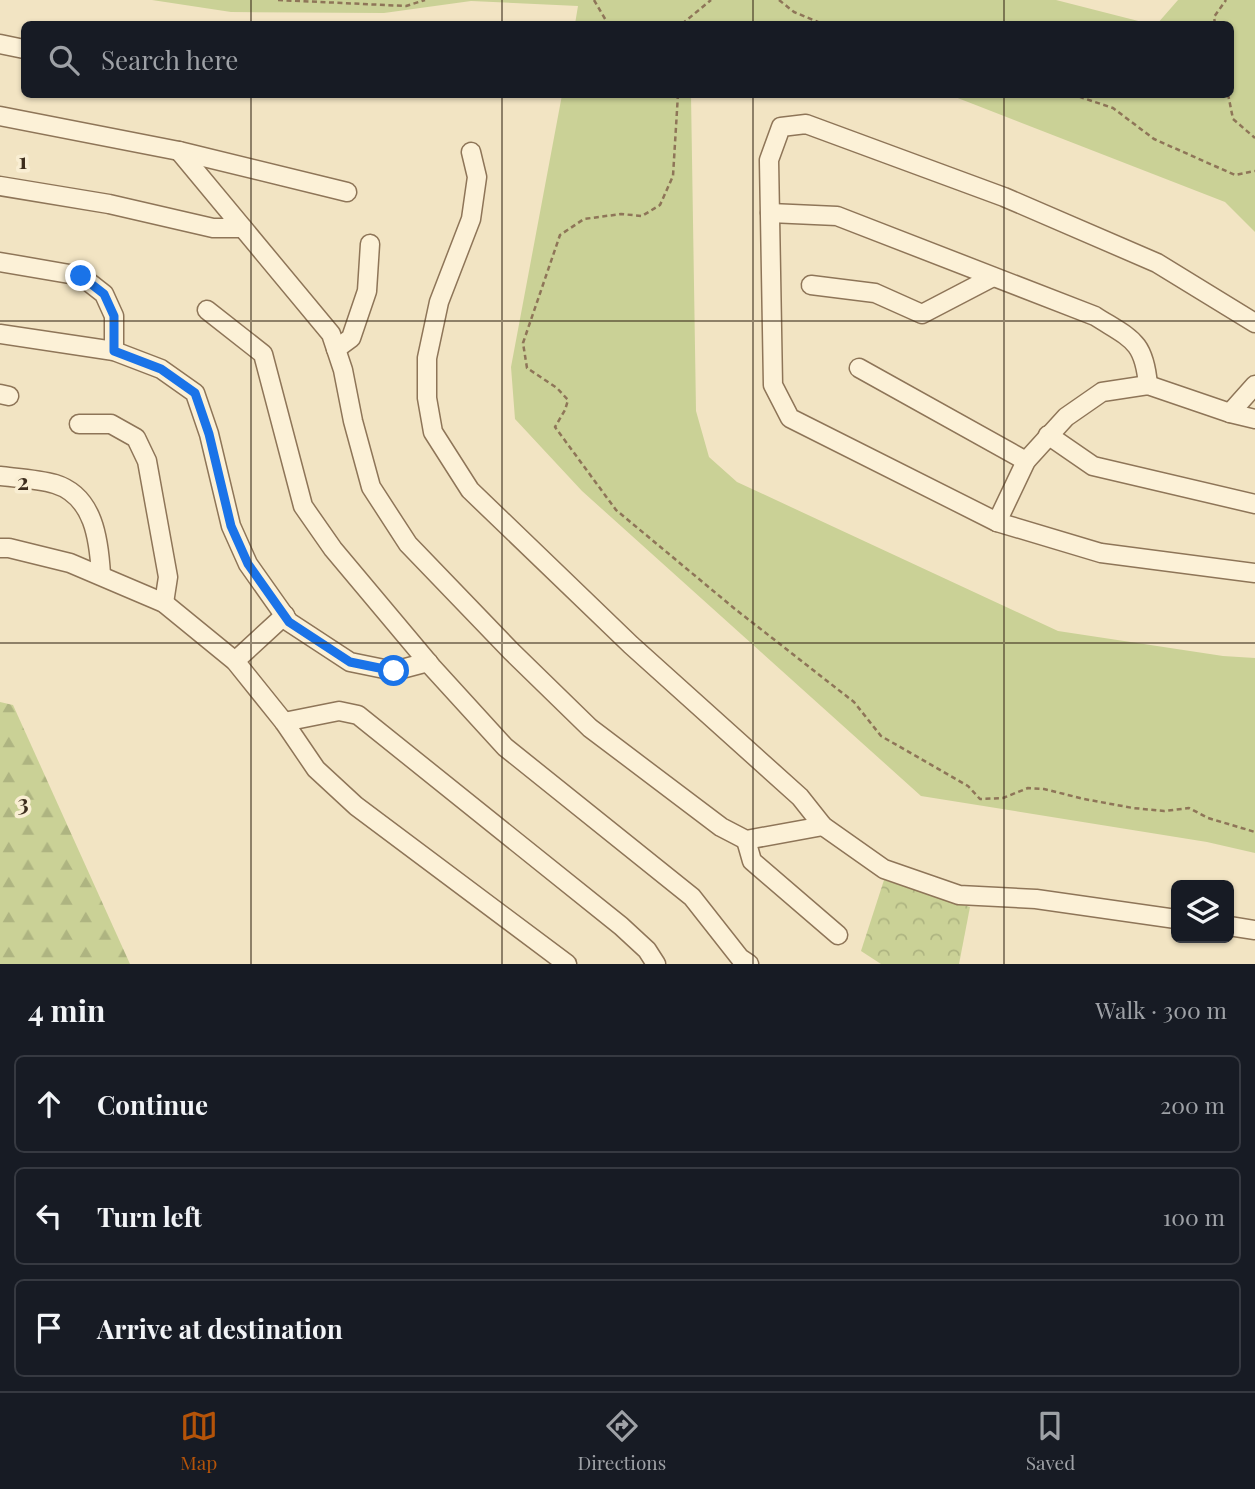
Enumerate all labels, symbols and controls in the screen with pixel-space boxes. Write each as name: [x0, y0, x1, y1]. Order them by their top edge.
search box: [21, 21, 1234, 98]
icon: search: [45, 41, 83, 79]
text: Search here: [101, 42, 238, 77]
text: 1: [19, 144, 28, 175]
route end: [65, 260, 96, 291]
text: 2: [17, 465, 29, 496]
route start: [378, 655, 409, 686]
text: 3: [17, 786, 29, 817]
map controls: [1171, 880, 1234, 943]
button: layers: [1171, 880, 1234, 943]
text: 4 min: [28, 990, 106, 1030]
text: Walk · 300 m: [1095, 994, 1227, 1025]
icon: ahead: [30, 1085, 68, 1123]
text: Continue: [97, 1087, 208, 1122]
text: 200 m: [1160, 1089, 1225, 1120]
icon: left: [30, 1197, 68, 1235]
text: Turn left: [97, 1199, 202, 1234]
text: 100 m: [1163, 1201, 1225, 1232]
icon: arrive: [30, 1309, 68, 1347]
text: Arrive at destination: [97, 1311, 343, 1346]
tab: Map: [180, 1407, 218, 1475]
tab: Directions: [577, 1407, 666, 1475]
tab: Saved: [1026, 1407, 1075, 1475]

